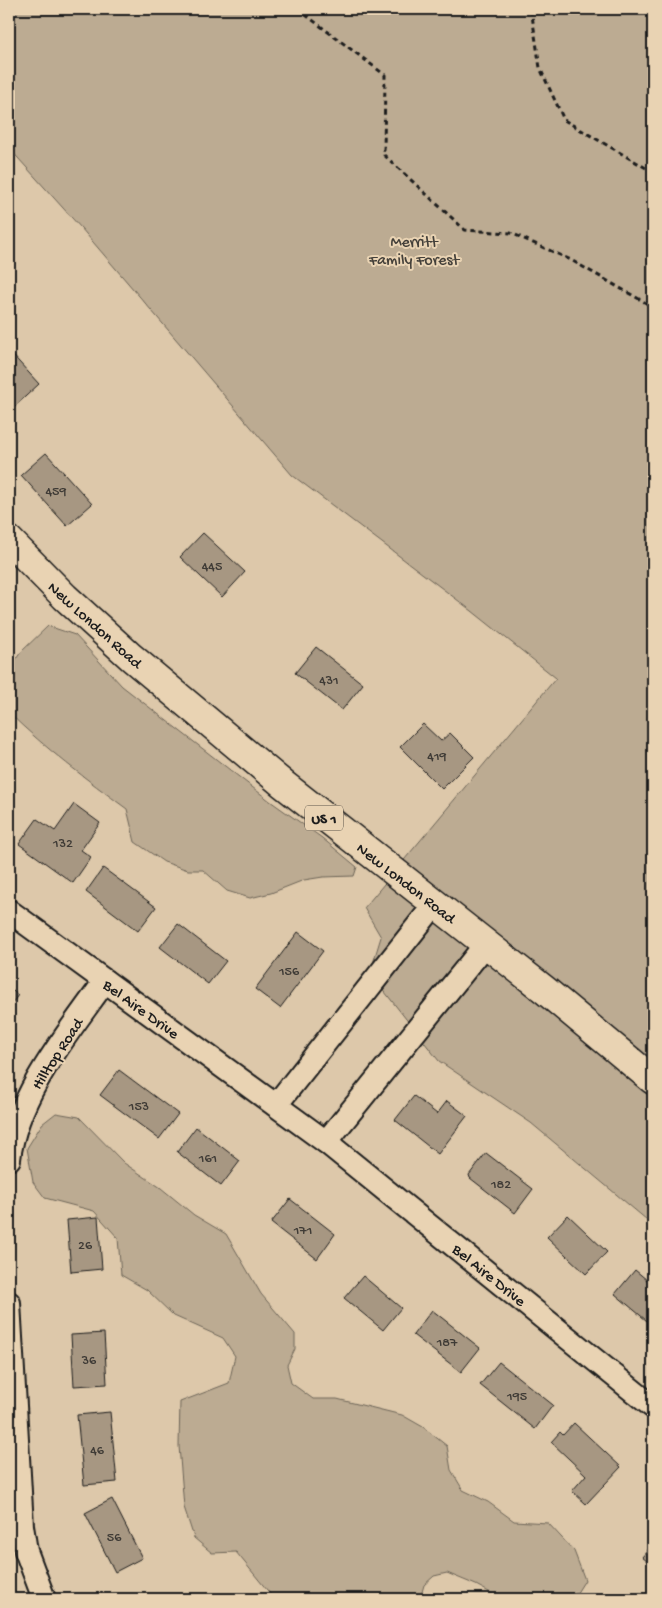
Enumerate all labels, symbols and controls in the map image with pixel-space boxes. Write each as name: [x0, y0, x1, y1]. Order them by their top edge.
park label: Merritt Family Forest: [368, 234, 460, 271]
house number: 459: [46, 484, 67, 501]
house number: 445: [202, 559, 222, 576]
street label: New London Road: [42, 579, 146, 675]
house number: 431: [319, 673, 339, 690]
house number: 419: [427, 749, 447, 766]
road number: US 1: [305, 806, 343, 830]
house number: 132: [52, 836, 73, 853]
street label: New London Road: [351, 840, 460, 930]
house number: 156: [278, 964, 300, 981]
street label: Bel Aire Drive: [97, 976, 182, 1045]
street label: Hilltop Road: [29, 1014, 90, 1094]
house number: 153: [128, 1099, 149, 1116]
house number: 161: [198, 1151, 217, 1168]
house number: 182: [490, 1177, 511, 1194]
house number: 171: [293, 1223, 312, 1240]
house number: 26: [78, 1238, 93, 1255]
street label: Bel Aire Drive: [446, 1241, 529, 1313]
house number: 187: [436, 1335, 458, 1352]
house number: 36: [81, 1353, 97, 1370]
house number: 195: [506, 1389, 527, 1406]
house number: 46: [90, 1443, 105, 1460]
house number: 56: [107, 1530, 122, 1547]

